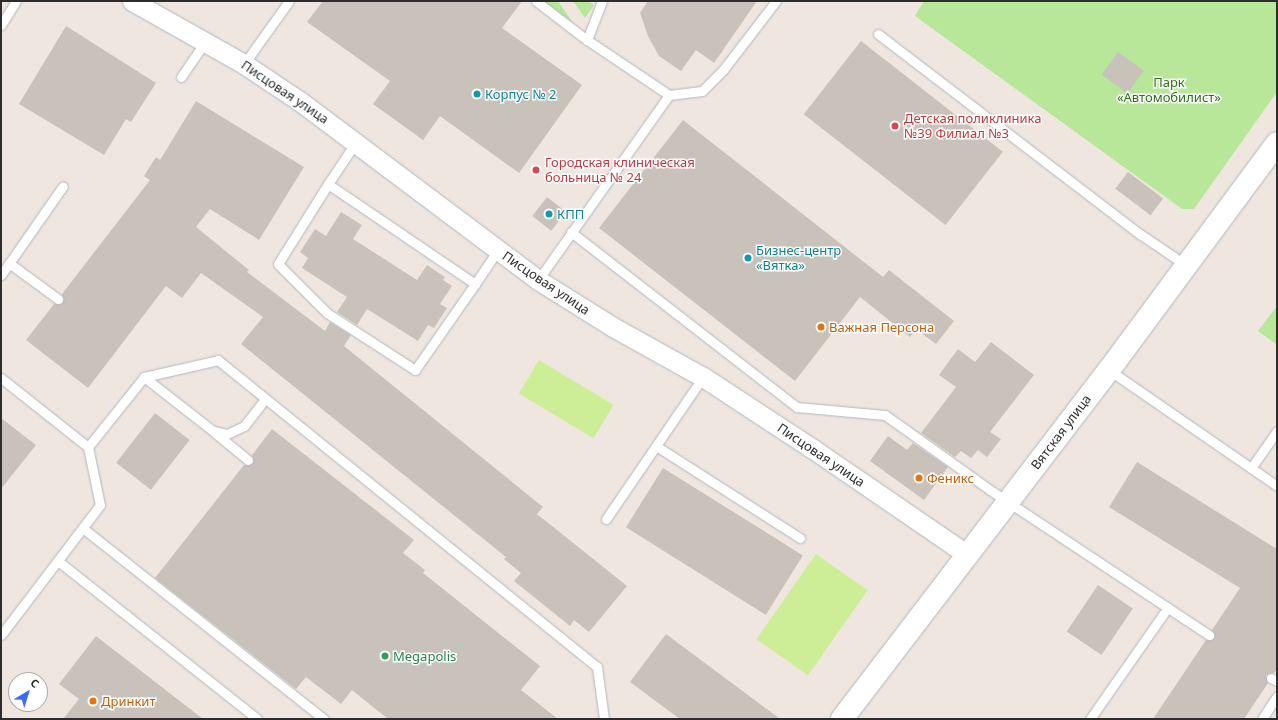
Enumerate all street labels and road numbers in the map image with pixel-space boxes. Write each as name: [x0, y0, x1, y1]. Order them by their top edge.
street label: Писцовая улица: [238, 57, 332, 127]
street label: Писцовая улица: [499, 248, 593, 318]
street label: Вятская улица: [1028, 391, 1094, 473]
street label: Писцовая улица: [774, 420, 868, 490]

